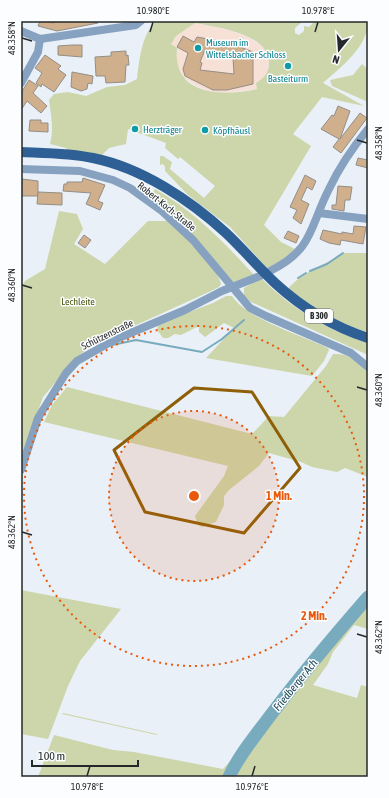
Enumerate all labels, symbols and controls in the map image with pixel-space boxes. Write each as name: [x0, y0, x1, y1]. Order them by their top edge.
text: 10.980°E: [137, 5, 170, 16]
text: 10.978°E: [302, 5, 335, 16]
text: 48.358°N: [6, 21, 17, 55]
north arrow: [319, 30, 359, 70]
place label: Museum im Wittelsbacher Schloss: [206, 37, 286, 60]
marker: Museum im Wittelsbacher Schloss: [193, 43, 203, 53]
text: N: [331, 53, 341, 66]
marker: Basteiturm: [283, 61, 293, 71]
place label: Basteiturm: [268, 73, 308, 84]
marker: Herzträger: [130, 124, 140, 134]
place label: Herzträger: [143, 124, 183, 135]
marker: Köpfhäusl: [200, 125, 210, 135]
place label: Köpfhäusl: [213, 125, 251, 136]
text: 48.358°N: [373, 126, 384, 160]
street label: Robert-Koch-Straße: [135, 180, 198, 233]
text: 48.360°N: [6, 268, 17, 302]
park label: Lechleite: [61, 296, 95, 307]
road number: B 300: [305, 309, 333, 323]
street label: Schützenstraße: [79, 317, 135, 352]
text: 48.360°N: [373, 373, 384, 407]
centre of rings: [187, 489, 201, 503]
text: 1 Min.: [266, 489, 292, 503]
text: 48.362°N: [6, 515, 17, 549]
text: 2 Min.: [301, 609, 327, 623]
text: 48.362°N: [373, 620, 384, 654]
water label: Friedberger Ach: [271, 656, 320, 713]
scale bar: [32, 742, 138, 768]
text: 100 m: [38, 749, 65, 763]
text: 10.978°E: [71, 781, 104, 792]
text: 10.976°E: [236, 781, 269, 792]

